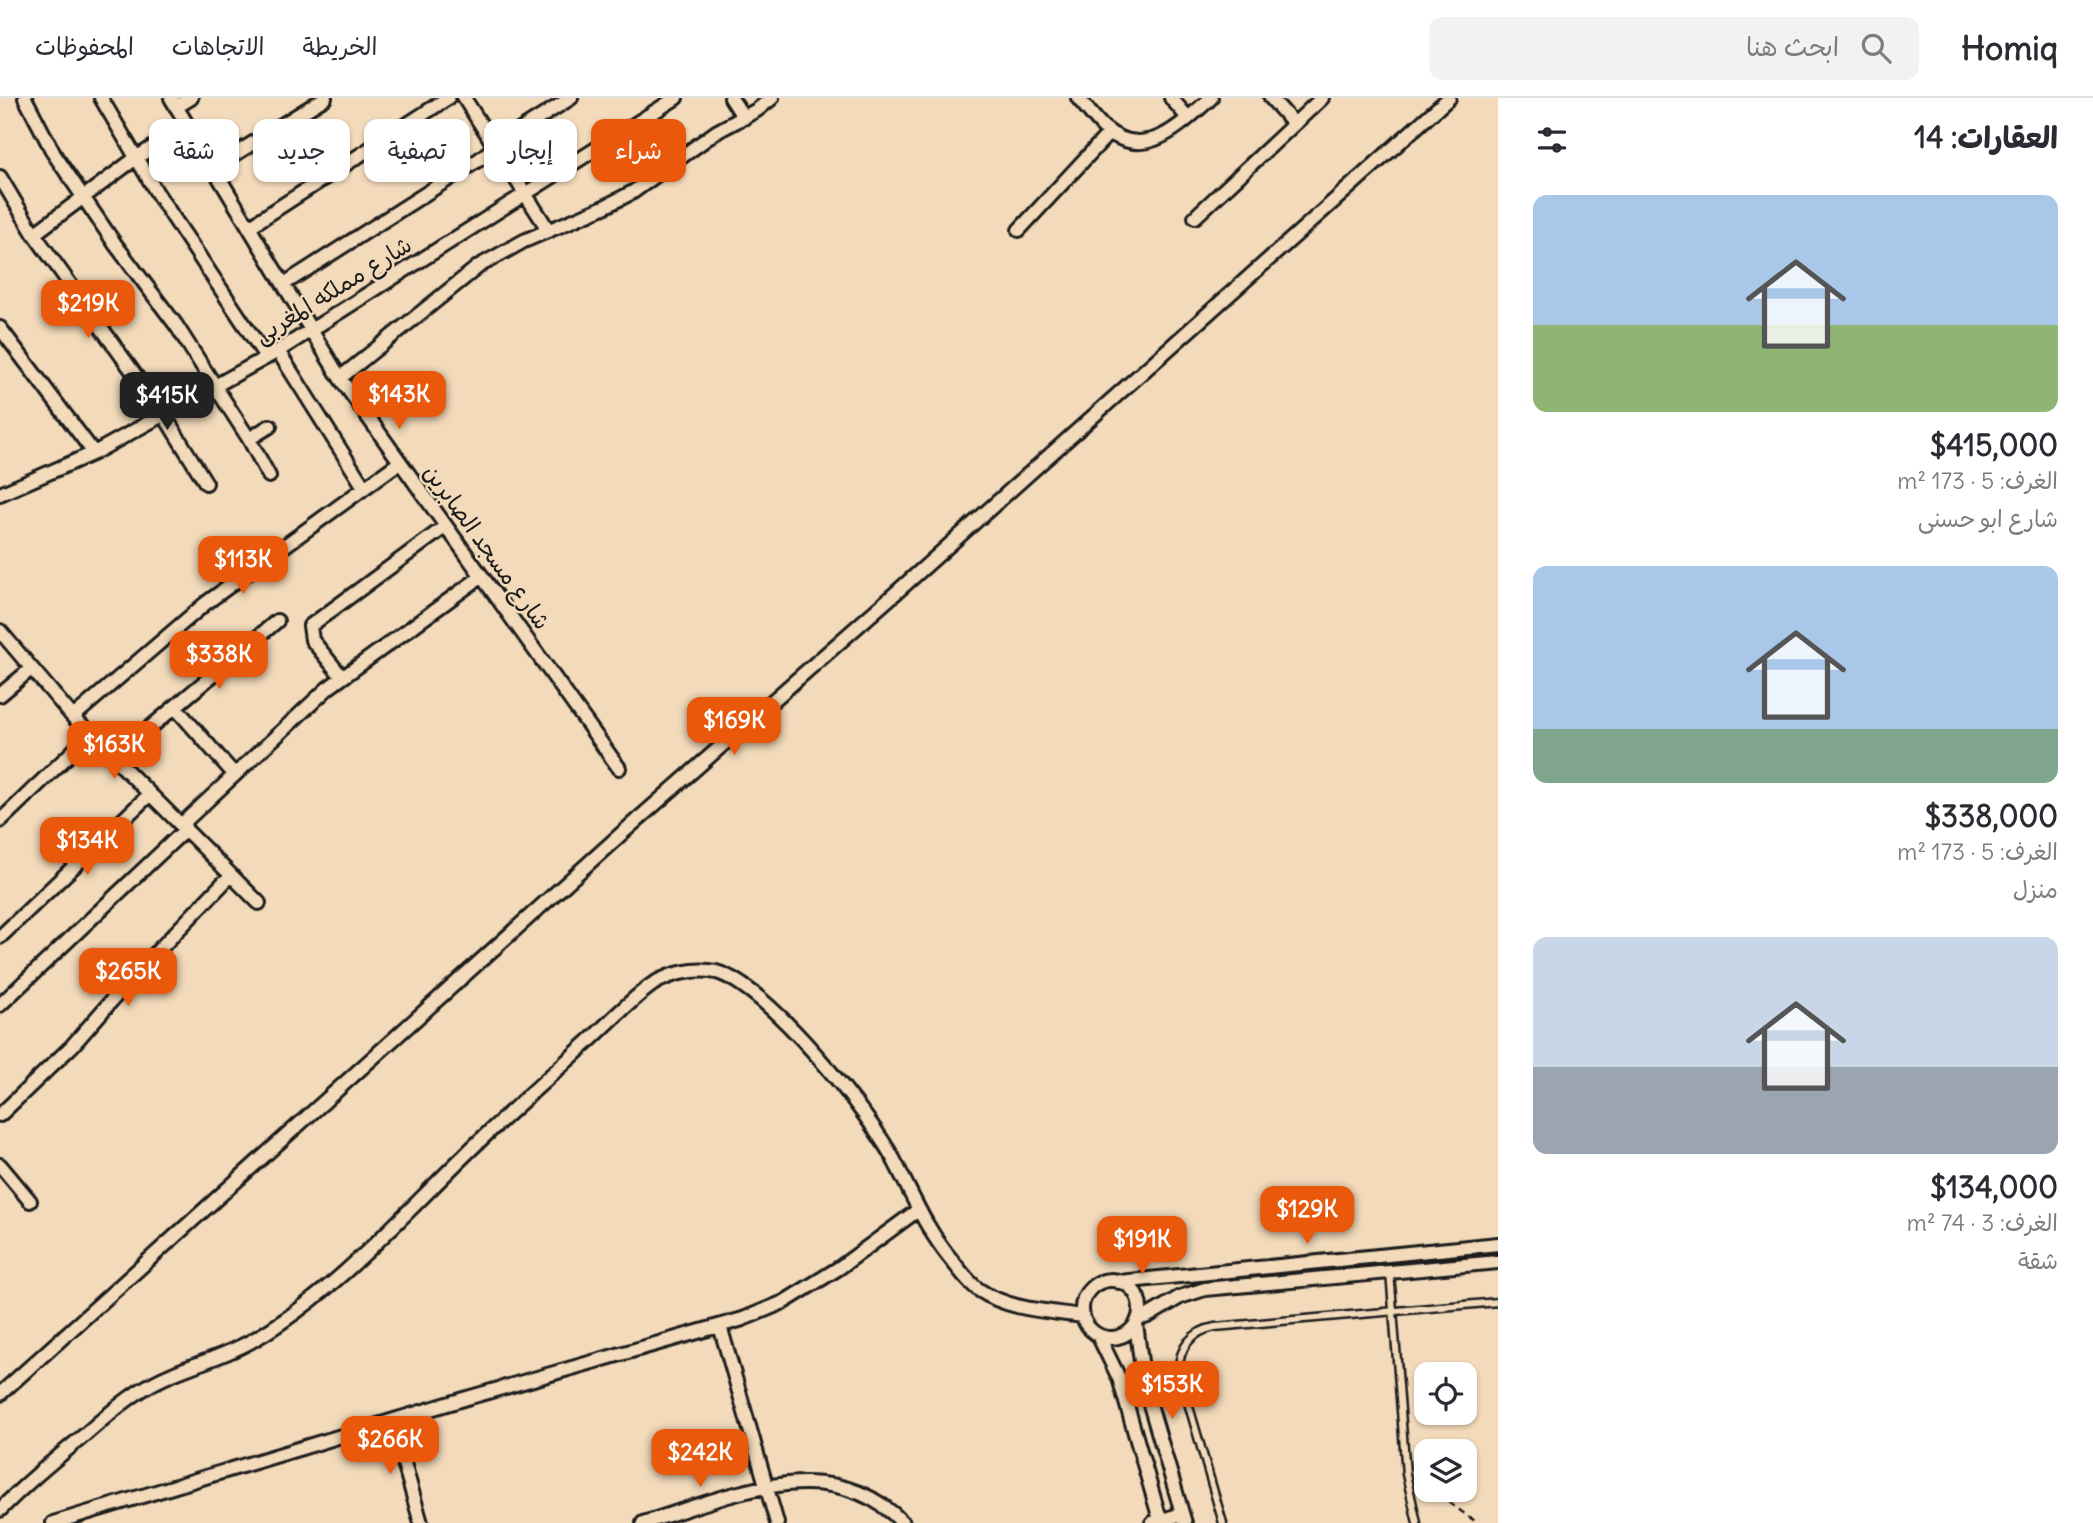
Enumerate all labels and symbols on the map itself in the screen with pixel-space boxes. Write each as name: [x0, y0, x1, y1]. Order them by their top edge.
street label: شارع مملكه المغربى: [249, 230, 418, 351]
pin: $219K: [39, 280, 137, 340]
pin: $415K: [118, 372, 216, 432]
pin: $143K: [350, 372, 448, 431]
street label: شارع مسجد الصابرين: [416, 458, 557, 636]
pin: $113K: [194, 536, 292, 596]
pin: $338K: [170, 632, 268, 691]
pin: $169K: [685, 698, 783, 757]
pin: $163K: [65, 722, 163, 781]
pin: $134K: [38, 818, 136, 877]
pin: $265K: [79, 948, 177, 1008]
pin: $129K: [1258, 1186, 1356, 1246]
pin: $191K: [1093, 1216, 1191, 1276]
pin: $153K: [1123, 1362, 1221, 1421]
pin: $266K: [341, 1416, 439, 1476]
pin: $242K: [651, 1430, 749, 1489]

